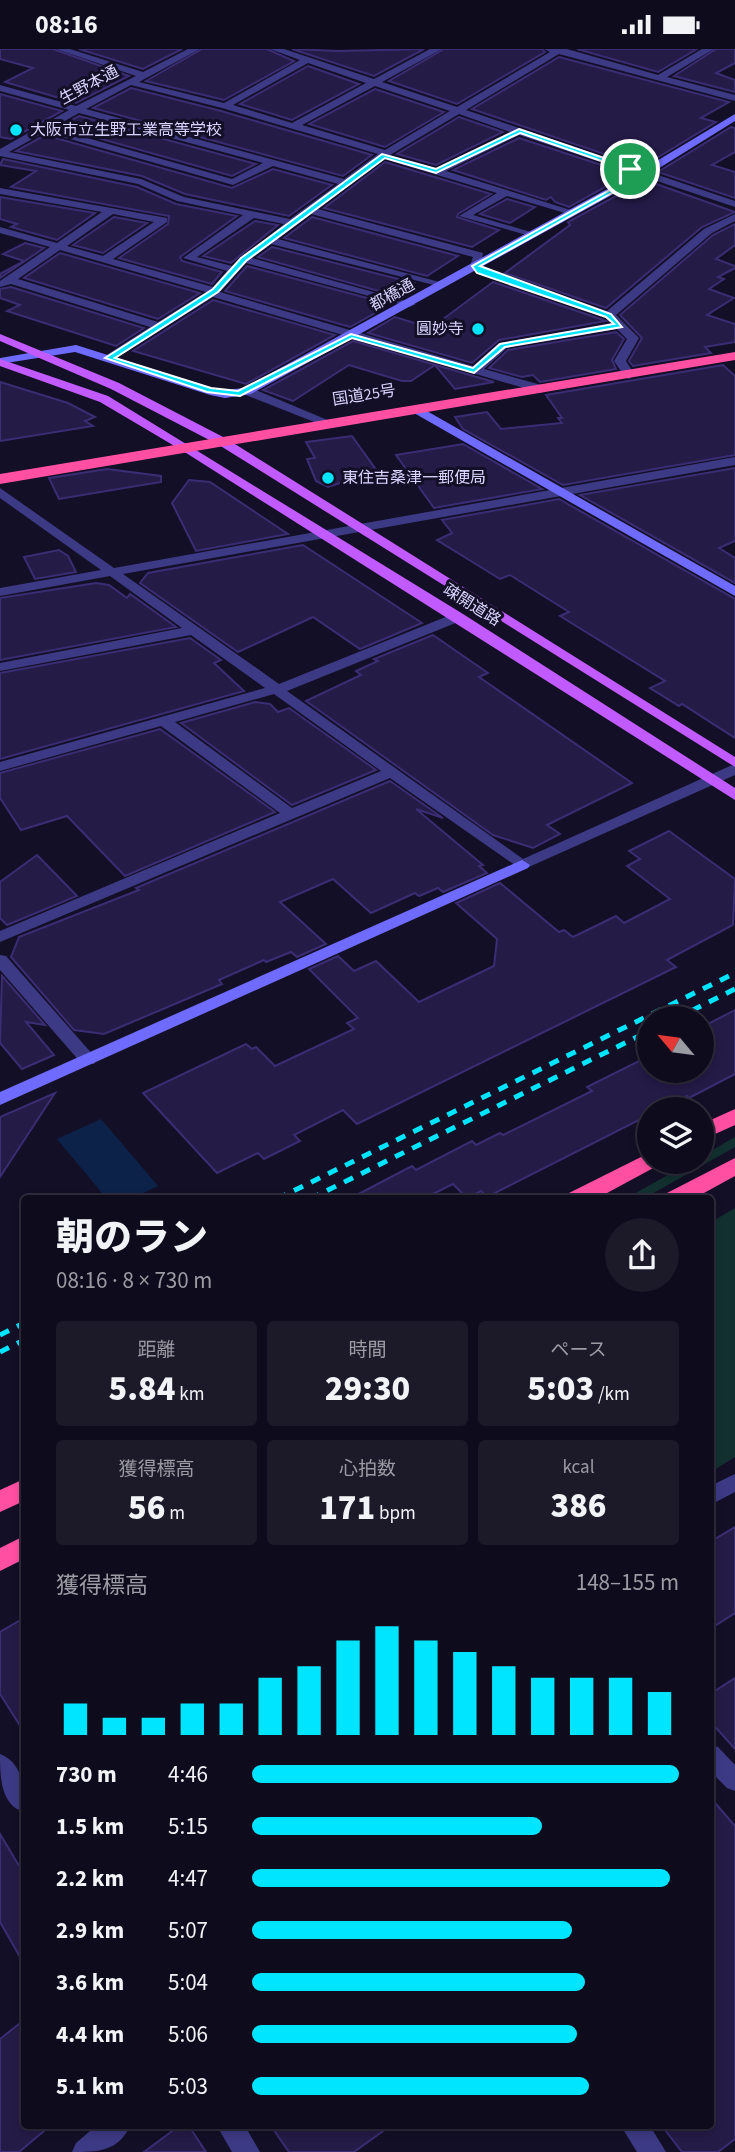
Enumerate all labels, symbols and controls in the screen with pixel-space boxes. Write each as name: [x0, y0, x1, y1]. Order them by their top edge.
text: 08:16: [35, 6, 98, 43]
street label: 生野本通: [56, 60, 122, 110]
place label: 大阪市立生野工業高等学校: [30, 119, 222, 141]
marker: 大阪市立生野工業高等学校: [8, 122, 24, 138]
pin: [600, 139, 660, 199]
icon: arrive: [611, 150, 649, 188]
street label: 都橋通: [366, 274, 418, 316]
place label: 圓妙寺: [416, 318, 464, 340]
marker: 圓妙寺: [470, 321, 486, 337]
street label: 国道25号: [331, 379, 397, 411]
place label: 東住吉桑津一郵便局: [342, 467, 486, 489]
marker: 東住吉桑津一郵便局: [320, 470, 336, 486]
street label: 疎開道路: [439, 579, 505, 631]
north arrow: [637, 1006, 714, 1083]
map controls: [637, 1006, 714, 1174]
button: layers: [637, 1097, 714, 1174]
text: 朝のラン: [56, 1211, 208, 1265]
button: share: [605, 1218, 679, 1292]
text: 08:16 · 8 × 730 m: [56, 1264, 212, 1297]
text: 距離: [137, 1337, 176, 1364]
text: 時間: [348, 1337, 387, 1364]
text: ペース: [550, 1337, 607, 1364]
text: 5.84: [109, 1364, 175, 1414]
text: 29:30: [325, 1364, 410, 1414]
text: 5:03: [527, 1364, 594, 1414]
text: km: [175, 1381, 204, 1408]
text: /km: [594, 1381, 630, 1408]
text: kcal: [563, 1454, 594, 1481]
text: 獲得標高: [118, 1456, 195, 1483]
text: 心拍数: [339, 1456, 396, 1483]
text: 386: [550, 1481, 607, 1531]
text: 56: [128, 1483, 165, 1533]
text: 171: [319, 1483, 375, 1533]
text: m: [165, 1500, 185, 1527]
text: bpm: [375, 1500, 416, 1527]
text: 148–155 m: [576, 1566, 679, 1599]
text: 獲得標高: [56, 1569, 148, 1602]
text: 730 m: [56, 1758, 117, 1791]
text: 4:46: [168, 1758, 208, 1791]
text: 1.5 km: [56, 1810, 124, 1843]
text: 5:15: [168, 1810, 208, 1843]
text: 2.2 km: [56, 1862, 124, 1895]
text: 4:47: [168, 1862, 208, 1895]
text: 2.9 km: [56, 1914, 124, 1947]
text: 5:07: [168, 1914, 208, 1947]
text: 3.6 km: [56, 1966, 124, 1999]
text: 5:04: [168, 1966, 208, 1999]
text: 4.4 km: [56, 2018, 124, 2051]
text: 5:06: [168, 2018, 208, 2051]
text: 5.1 km: [56, 2070, 124, 2103]
text: 5:03: [168, 2070, 208, 2103]

